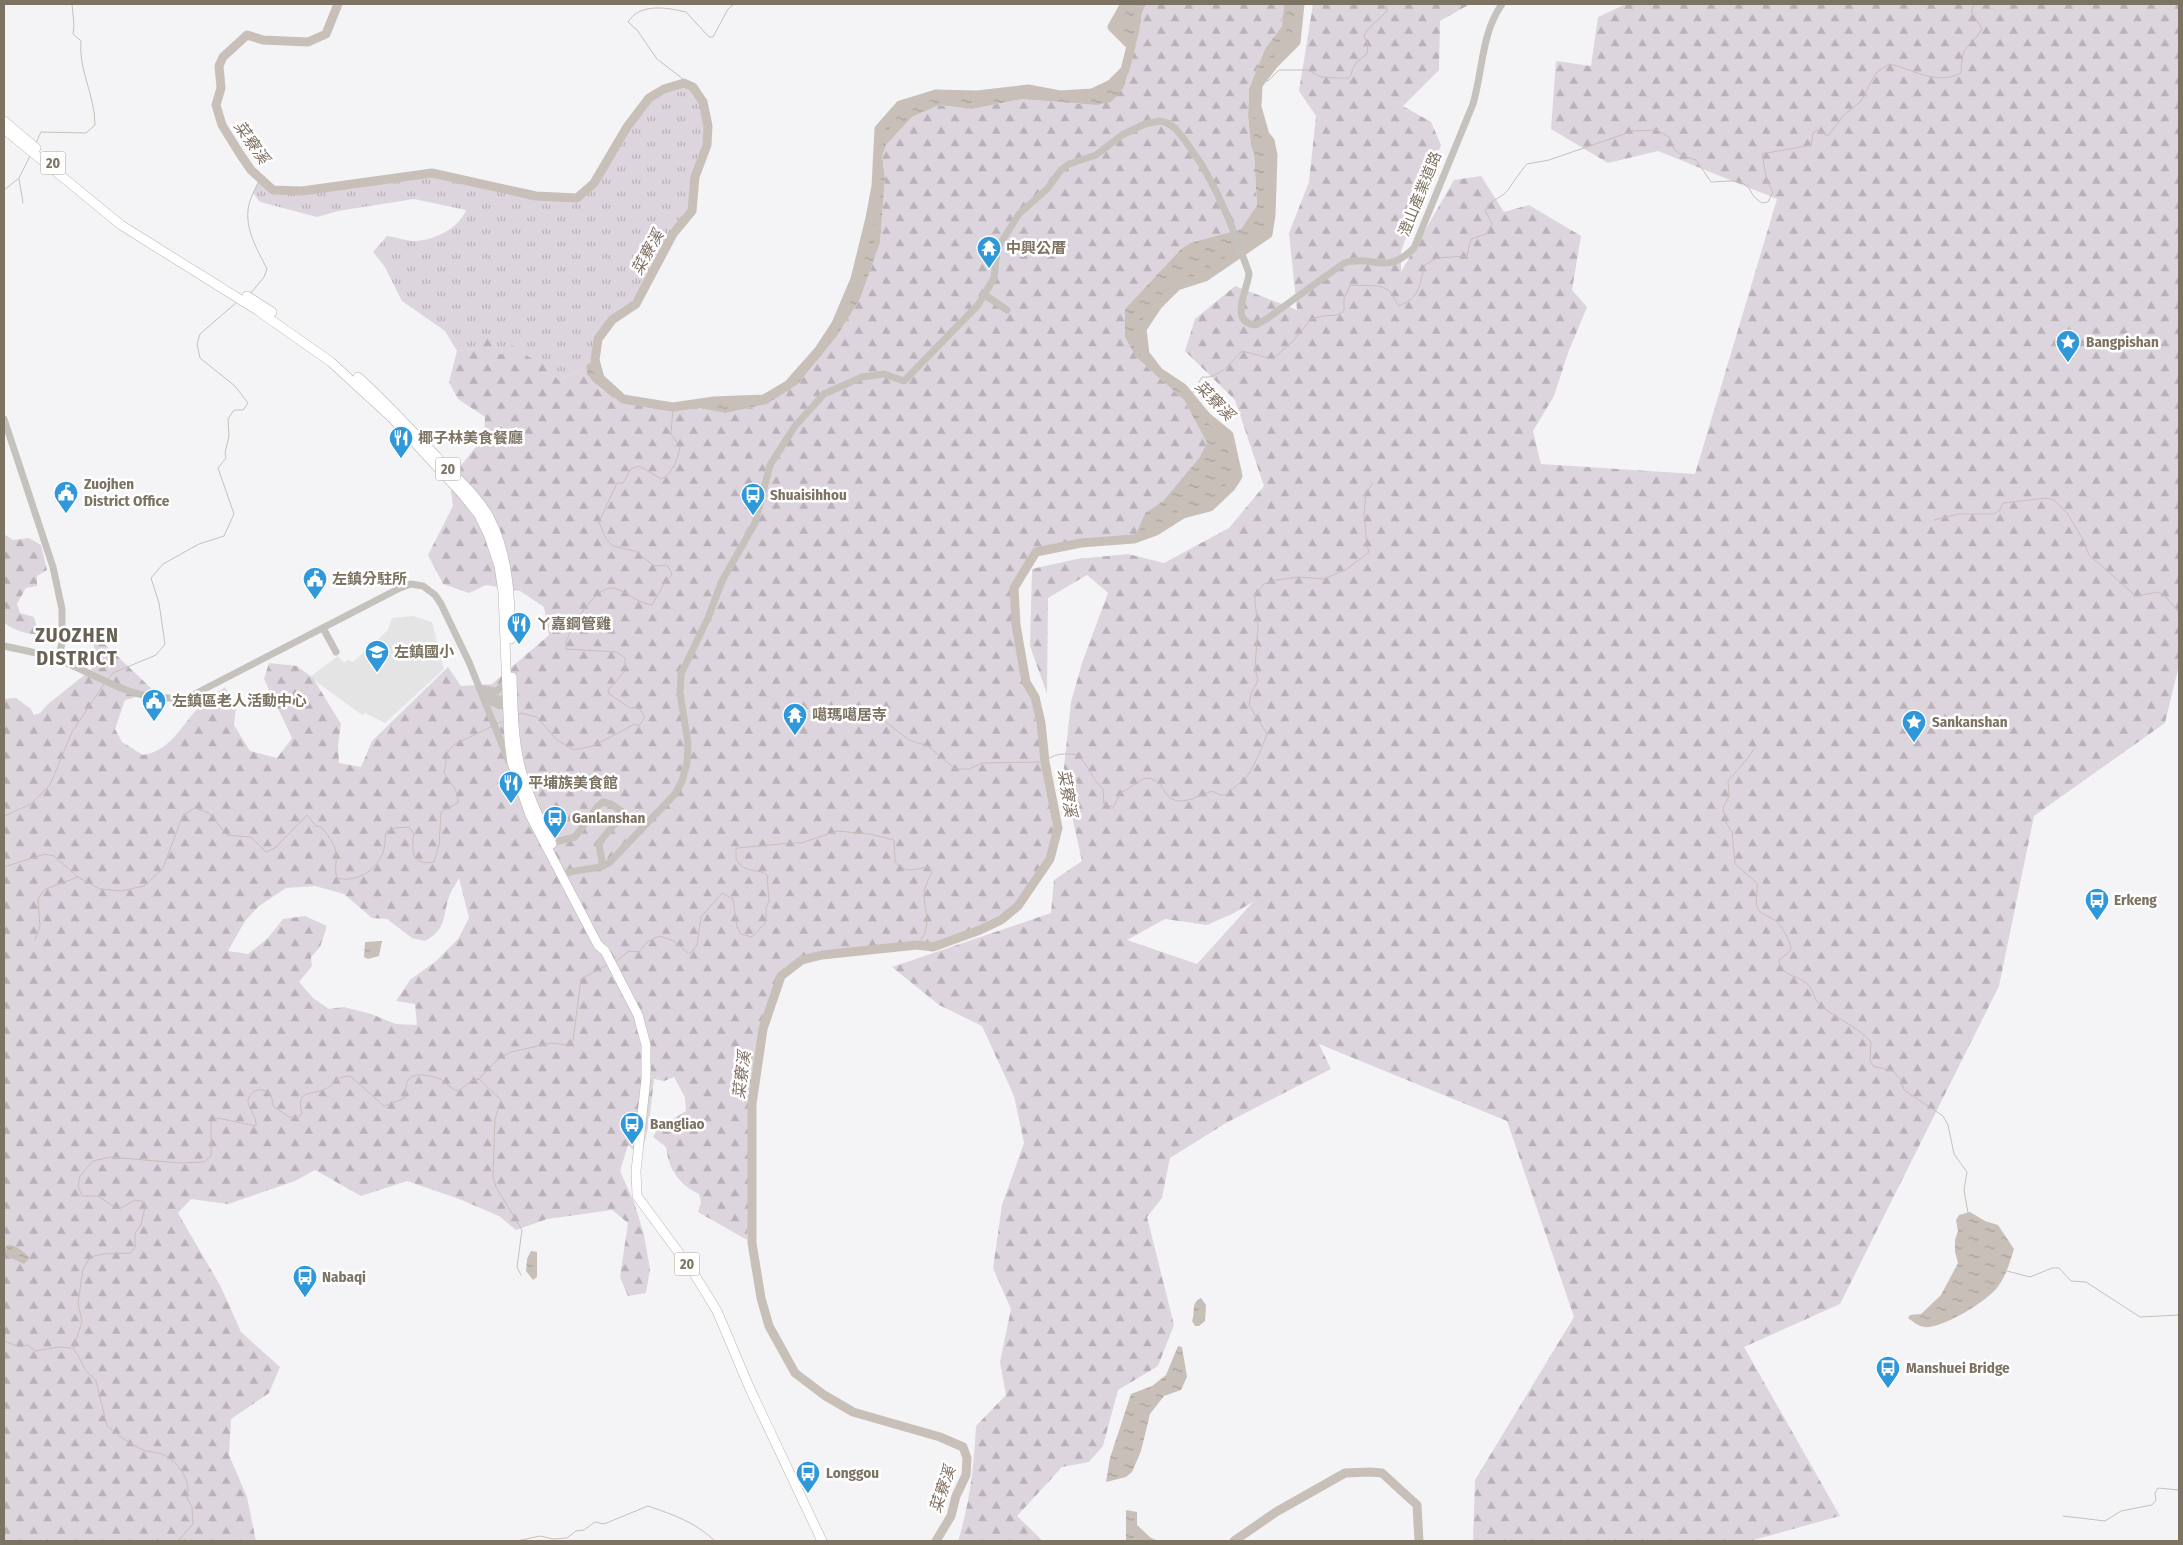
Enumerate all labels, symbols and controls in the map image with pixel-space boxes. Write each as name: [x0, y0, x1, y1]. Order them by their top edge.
water label: 菜竂溪: [230, 117, 274, 169]
street label: 澄山產業道路: [1395, 149, 1445, 239]
road number: 20: [40, 152, 66, 174]
water label: 菜竂溪: [627, 225, 668, 278]
temple icon: 中興公厝: [976, 235, 1002, 269]
place label: 中興公厝: [1006, 239, 1066, 257]
place icon: Bangpishan: [2055, 329, 2081, 363]
place label: Bangpishan: [2086, 333, 2159, 351]
water label: 菜竂溪: [1191, 376, 1240, 426]
restaurant icon: 椰子林美食餐廳: [388, 425, 414, 459]
place label: 椰子林美食餐廳: [418, 429, 523, 447]
road number: 20: [436, 458, 460, 480]
place label: Zuojhen District Office: [84, 475, 170, 510]
public building icon: Zuojhen District Office: [53, 480, 79, 514]
bus stop icon: Shuaisihhou: [740, 482, 766, 516]
place label: Shuaisihhou: [770, 486, 847, 504]
public building icon: 左鎮分駐所: [302, 566, 328, 600]
place label: 左鎮分駐所: [332, 570, 407, 588]
restaurant icon: ㄚ嘉鋼管雞: [506, 611, 532, 645]
place label: ㄚ嘉鋼管雞: [536, 615, 611, 633]
district label: ZUOZHEN DISTRICT: [35, 623, 119, 670]
school or university icon: 左鎮國小: [364, 639, 390, 673]
place label: 左鎮國小: [394, 643, 455, 661]
public building icon: 左鎮區老人活動中心: [141, 688, 167, 722]
place label: 左鎮區老人活動中心: [172, 692, 307, 710]
temple icon: 噶瑪噶居寺: [782, 702, 808, 736]
place label: 噶瑪噶居寺: [812, 706, 887, 724]
place icon: Sankanshan: [1901, 709, 1927, 743]
place label: Sankanshan: [1932, 713, 2008, 731]
water label: 菜竂溪: [1054, 768, 1081, 820]
restaurant icon: 平埔族美食館: [498, 770, 524, 804]
place label: 平埔族美食館: [528, 774, 618, 792]
bus stop icon: Ganlanshan: [542, 805, 568, 839]
place label: Ganlanshan: [572, 809, 645, 827]
bus stop icon: Erkeng: [2084, 887, 2110, 921]
place label: Erkeng: [2114, 891, 2157, 909]
water label: 菜竂溪: [729, 1048, 754, 1100]
bus stop icon: Bangliao: [619, 1111, 645, 1145]
place label: Bangliao: [650, 1115, 705, 1133]
road number: 20: [674, 1252, 700, 1276]
bus stop icon: Nabaqi: [292, 1264, 318, 1298]
place label: Nabaqi: [322, 1268, 366, 1286]
bus stop icon: Manshuei Bridge: [1875, 1355, 1901, 1389]
place label: Manshuei Bridge: [1906, 1359, 2010, 1377]
bus stop icon: Longgou: [795, 1460, 821, 1494]
water label: 菜竂溪: [926, 1461, 960, 1515]
place label: Longgou: [826, 1464, 879, 1482]

